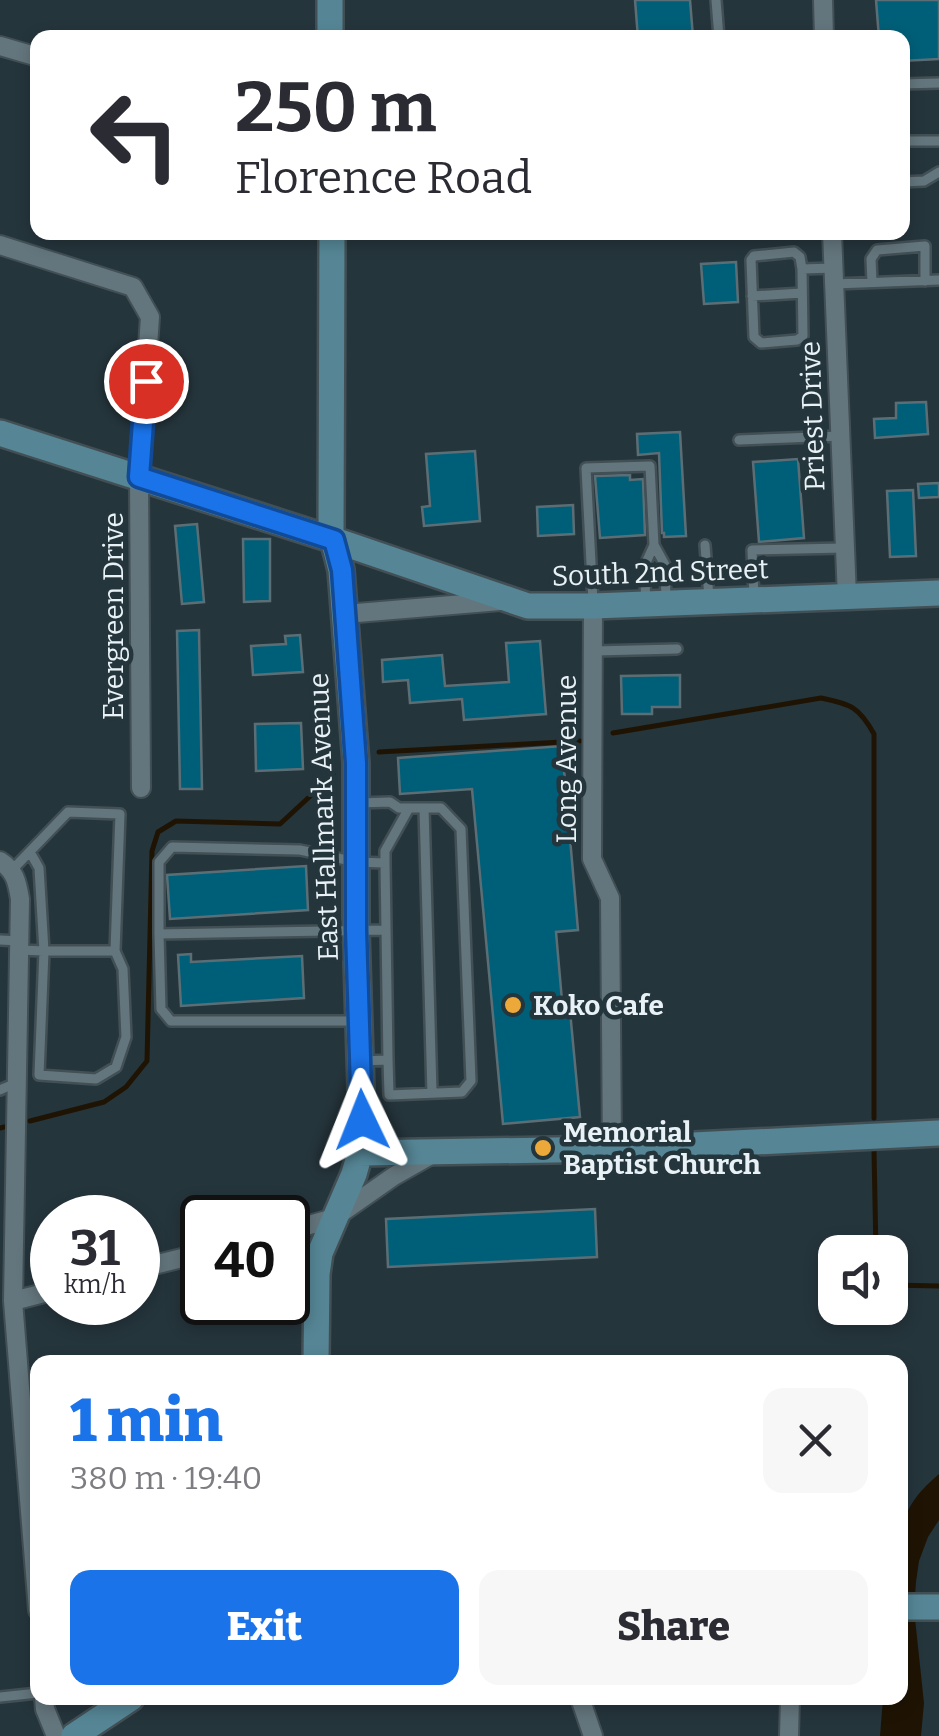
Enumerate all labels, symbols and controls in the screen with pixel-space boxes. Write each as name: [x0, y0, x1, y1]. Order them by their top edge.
text: 250 m: [235, 66, 437, 150]
icon: left: [70, 70, 200, 200]
text: Florence Road: [235, 151, 532, 205]
pin: [104, 339, 189, 424]
street label: Priest Drive: [793, 340, 832, 492]
icon: arrive: [119, 354, 174, 409]
street label: Evergreen Drive: [97, 512, 130, 720]
street label: South 2nd Street: [551, 552, 769, 593]
street label: East Hallmark Avenue: [302, 672, 345, 962]
street label: Long Avenue: [550, 675, 583, 843]
place label: Koko Cafe: [533, 989, 664, 1022]
marker: Koko Cafe: [502, 994, 524, 1016]
position arrow: [310, 1068, 414, 1172]
place label: Memorial Baptist Church: [563, 1116, 761, 1181]
marker: Memorial Baptist Church: [532, 1137, 554, 1159]
speed limit sign: 40: [180, 1195, 310, 1325]
text: 31: [70, 1218, 120, 1278]
map controls: [818, 1235, 908, 1325]
button: sound: [818, 1235, 908, 1325]
text: km/h: [64, 1270, 126, 1300]
text: 1 min: [70, 1385, 223, 1457]
button: close: [763, 1388, 868, 1493]
text: 380 m · 19:40: [70, 1459, 262, 1497]
button: Exit: [70, 1570, 459, 1685]
button: Share: [479, 1570, 868, 1685]

